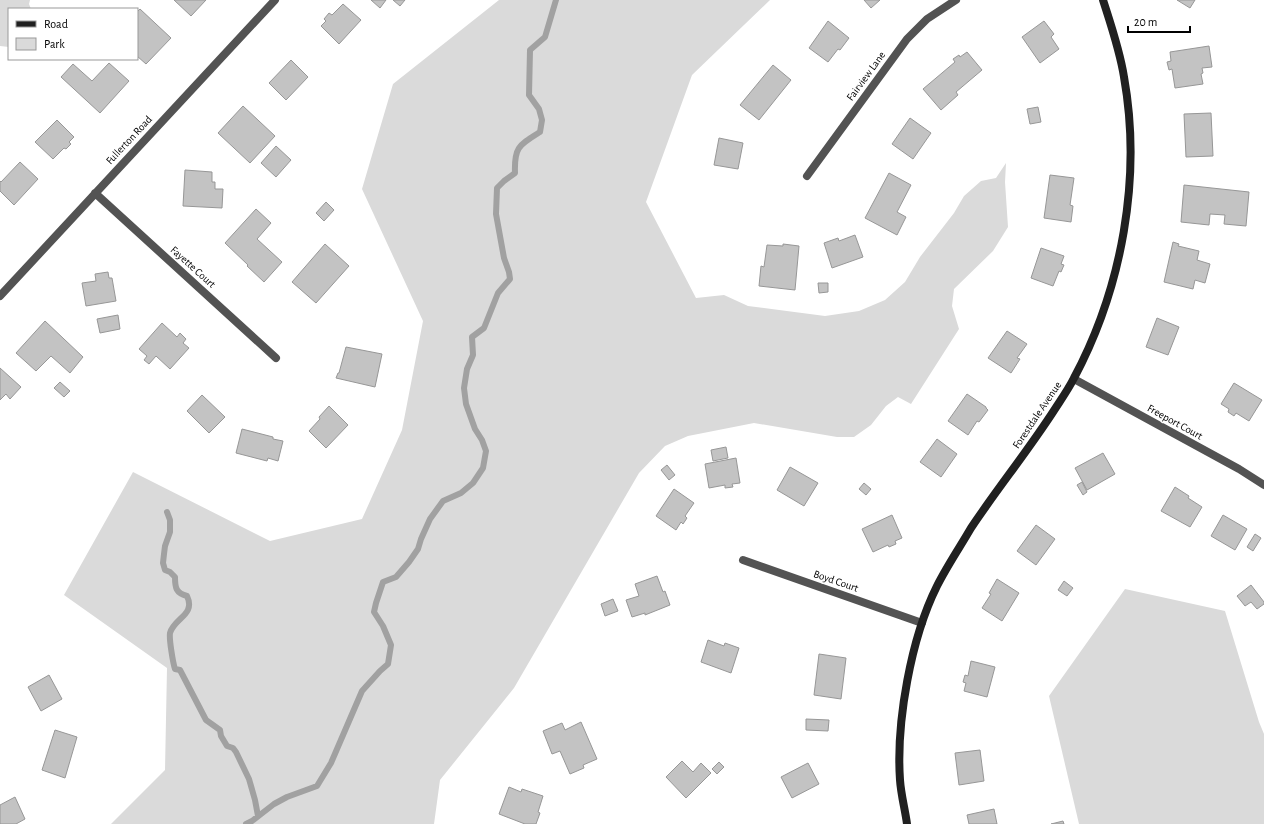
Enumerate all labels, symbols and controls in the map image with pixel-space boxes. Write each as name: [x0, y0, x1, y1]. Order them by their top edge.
legend: [8, 8, 138, 60]
scale bar: [1128, 8, 1190, 34]
text: 20 m: [1134, 16, 1157, 28]
text: Road: [44, 18, 68, 30]
text: Park: [44, 38, 65, 50]
street label: Fairview Lane: [845, 49, 887, 103]
street label: Fullerton Road: [104, 113, 154, 166]
street label: Fayette Court: [168, 244, 218, 290]
street label: Forestdale Avenue: [1011, 380, 1063, 450]
street label: Freeport Court: [1146, 402, 1205, 442]
street label: Boyd Court: [812, 568, 860, 594]

